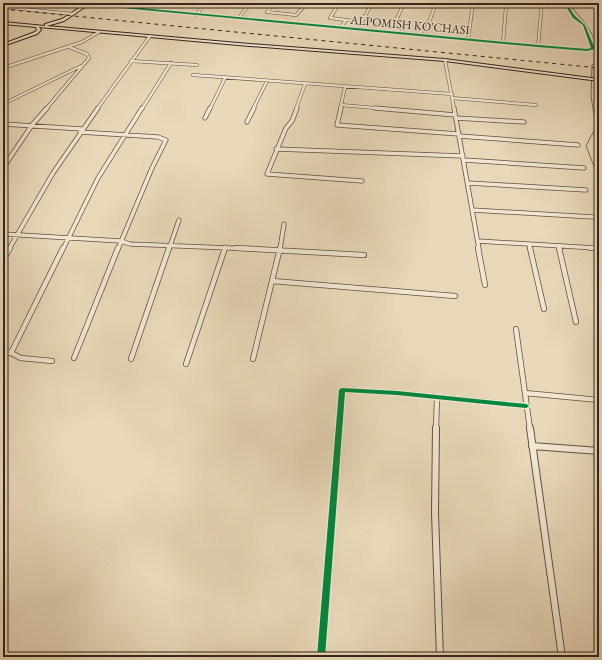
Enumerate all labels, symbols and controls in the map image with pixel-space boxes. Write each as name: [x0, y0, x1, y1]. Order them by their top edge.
street label: ALPOMISH KO'CHASI: [349, 12, 470, 38]

